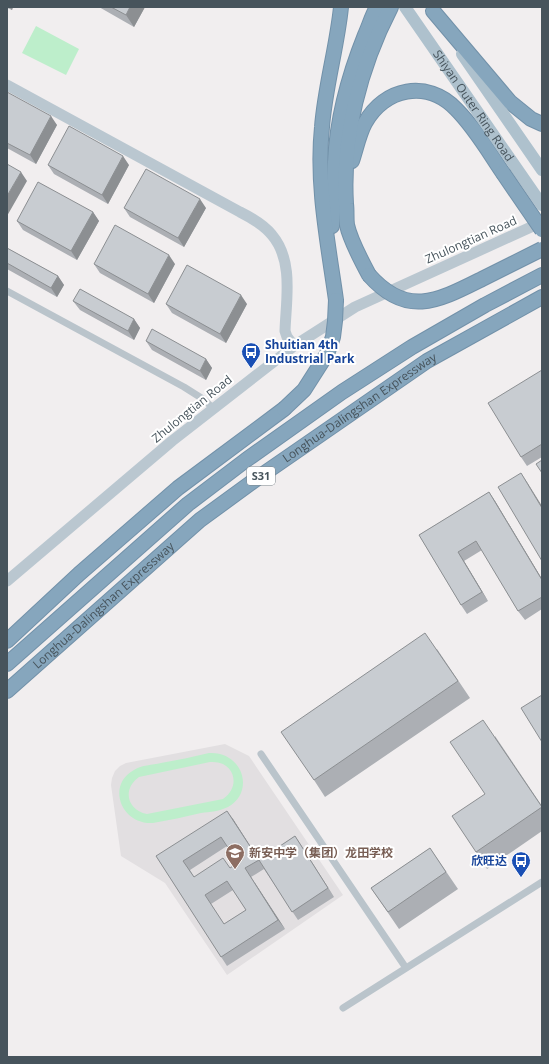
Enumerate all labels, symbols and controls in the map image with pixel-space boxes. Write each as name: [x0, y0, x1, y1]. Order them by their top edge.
street label: Shiyan Outer Ring Road: [429, 46, 518, 165]
street label: Zhulongtian Road: [422, 212, 519, 267]
place label: Shuitian 4th Industrial Park: [265, 336, 355, 367]
bus stop icon: Shuitian 4th Industrial Park: [240, 341, 262, 369]
street label: Longhua-Dalingshan Expressway: [279, 348, 440, 466]
street label: Zhulongtian Road: [148, 371, 235, 446]
road number: S31: [247, 467, 275, 485]
street label: Longhua-Dalingshan Expressway: [29, 537, 178, 672]
school or university icon: 新安中学（集团）龙田学校: [224, 842, 246, 870]
place label: 新安中学（集团）龙田学校: [249, 844, 393, 861]
bus stop icon: 欣旺达: [510, 850, 532, 878]
place label: 欣旺达: [471, 852, 507, 869]

